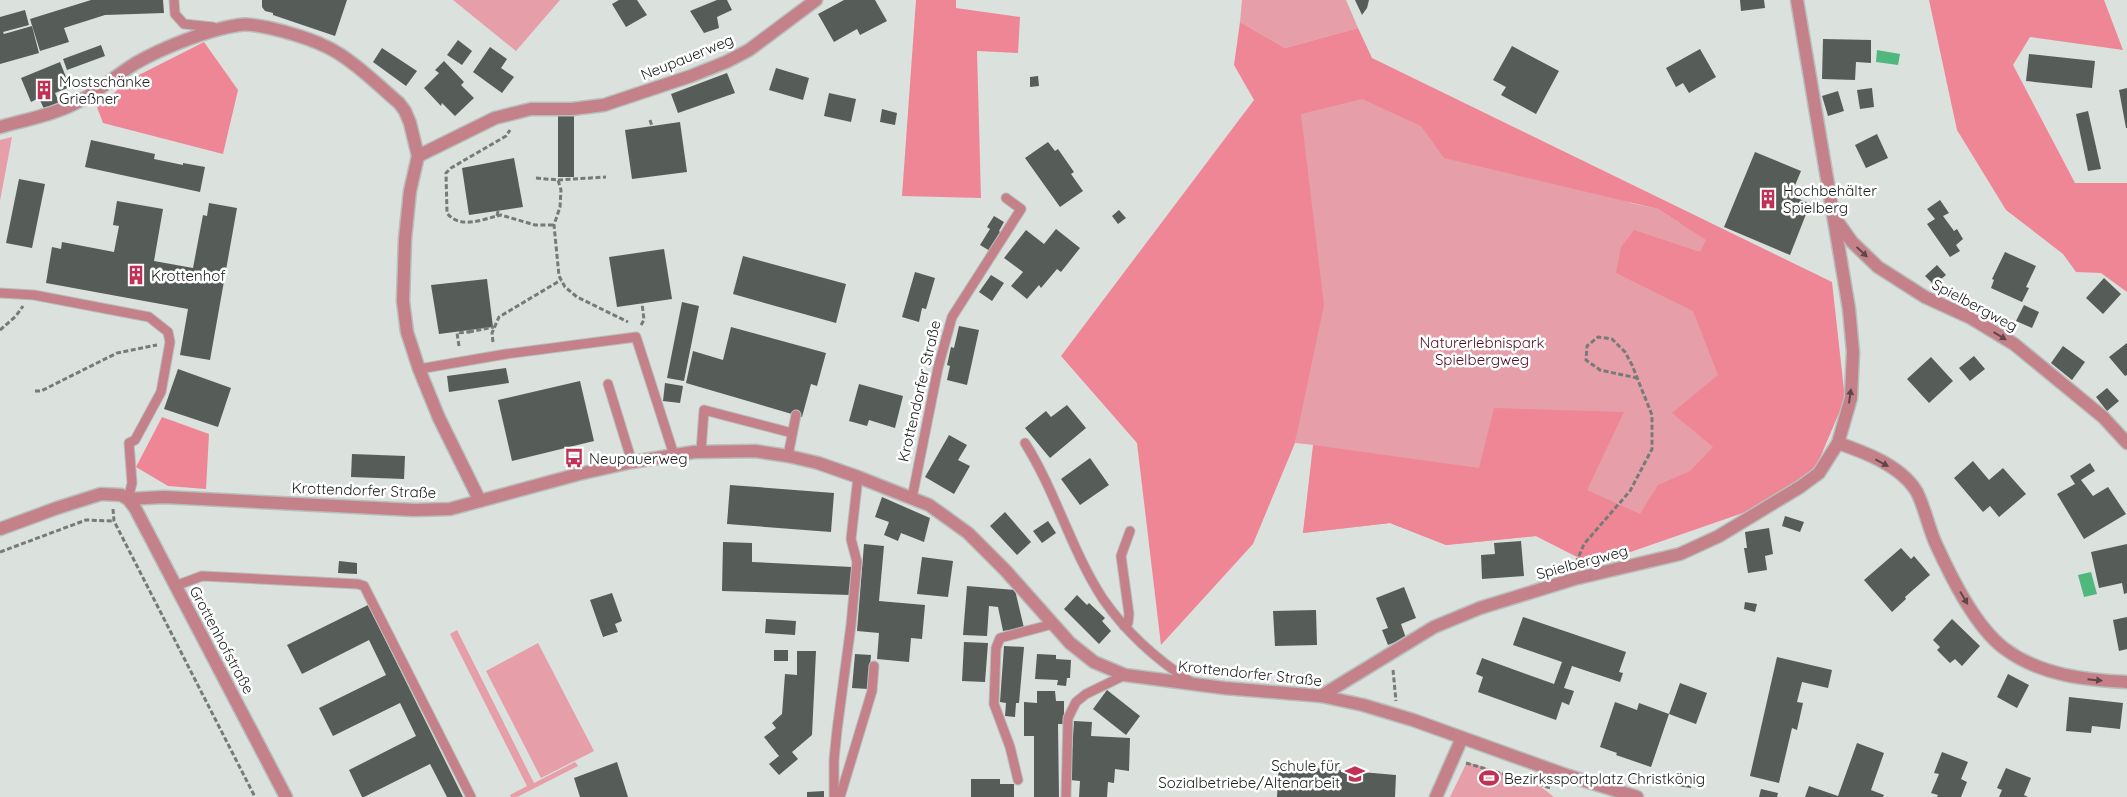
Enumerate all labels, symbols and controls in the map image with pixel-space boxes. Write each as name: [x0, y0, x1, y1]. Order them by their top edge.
street label: Neupauerweg: [638, 30, 736, 84]
place label: Mostschänke Grießner: [59, 72, 150, 108]
building icon: Mostschänke Grießner: [33, 79, 55, 101]
place label: Hochbehälter Spielberg: [1783, 181, 1877, 217]
building icon: Hochbehälter Spielberg: [1757, 188, 1779, 210]
one-way arrow: [1856, 246, 1868, 258]
building icon: Krottenhof: [125, 264, 147, 286]
place label: Krottenhof: [151, 266, 226, 285]
street label: Spielbergweg: [1929, 275, 2021, 335]
street label: Krottendorfer Straße: [893, 318, 945, 464]
one-way arrow: [1994, 331, 2007, 340]
park label: Naturerlebnispark Spielbergweg: [1419, 333, 1545, 369]
one-way arrow: [1846, 387, 1854, 403]
bus stop icon: Neupauerweg: [563, 447, 585, 469]
place label: Neupauerweg: [589, 449, 688, 468]
one-way arrow: [1875, 459, 1890, 467]
street label: Krottendorfer Straße: [291, 478, 437, 502]
street label: Spielbergweg: [1534, 541, 1630, 583]
street label: Grottenhofstraße: [186, 583, 258, 697]
one-way arrow: [1960, 591, 1969, 604]
street label: Krottendorfer Straße: [1177, 656, 1323, 690]
one-way arrow: [2088, 676, 2104, 684]
place label: Schule für Sozialbetriebe/Altenarbeit: [1158, 756, 1340, 792]
school or university icon: Schule für Sozialbetriebe/Altenarbeit: [1344, 763, 1366, 785]
sports icon: Bezirkssportplatz Christkönig: [1478, 767, 1500, 789]
place label: Bezirkssportplatz Christkönig: [1504, 769, 1705, 788]

